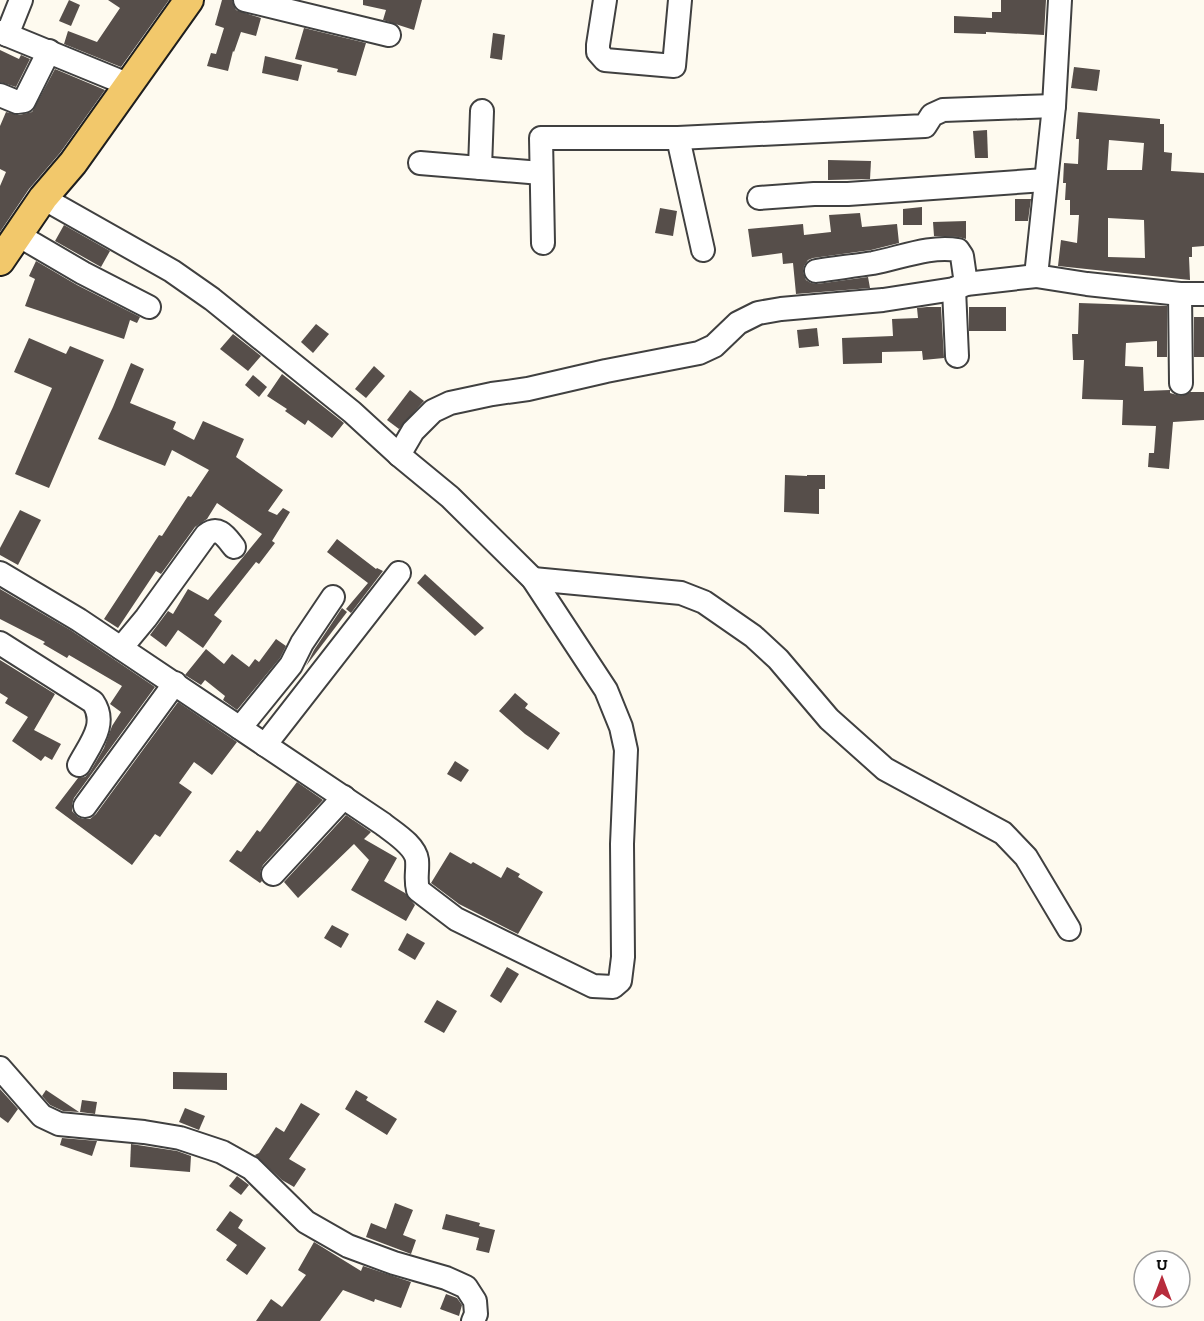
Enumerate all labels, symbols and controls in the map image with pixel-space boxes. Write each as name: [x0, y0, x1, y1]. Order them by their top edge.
north arrow: [1132, 1249, 1192, 1309]
text: U: [1156, 1255, 1168, 1274]

